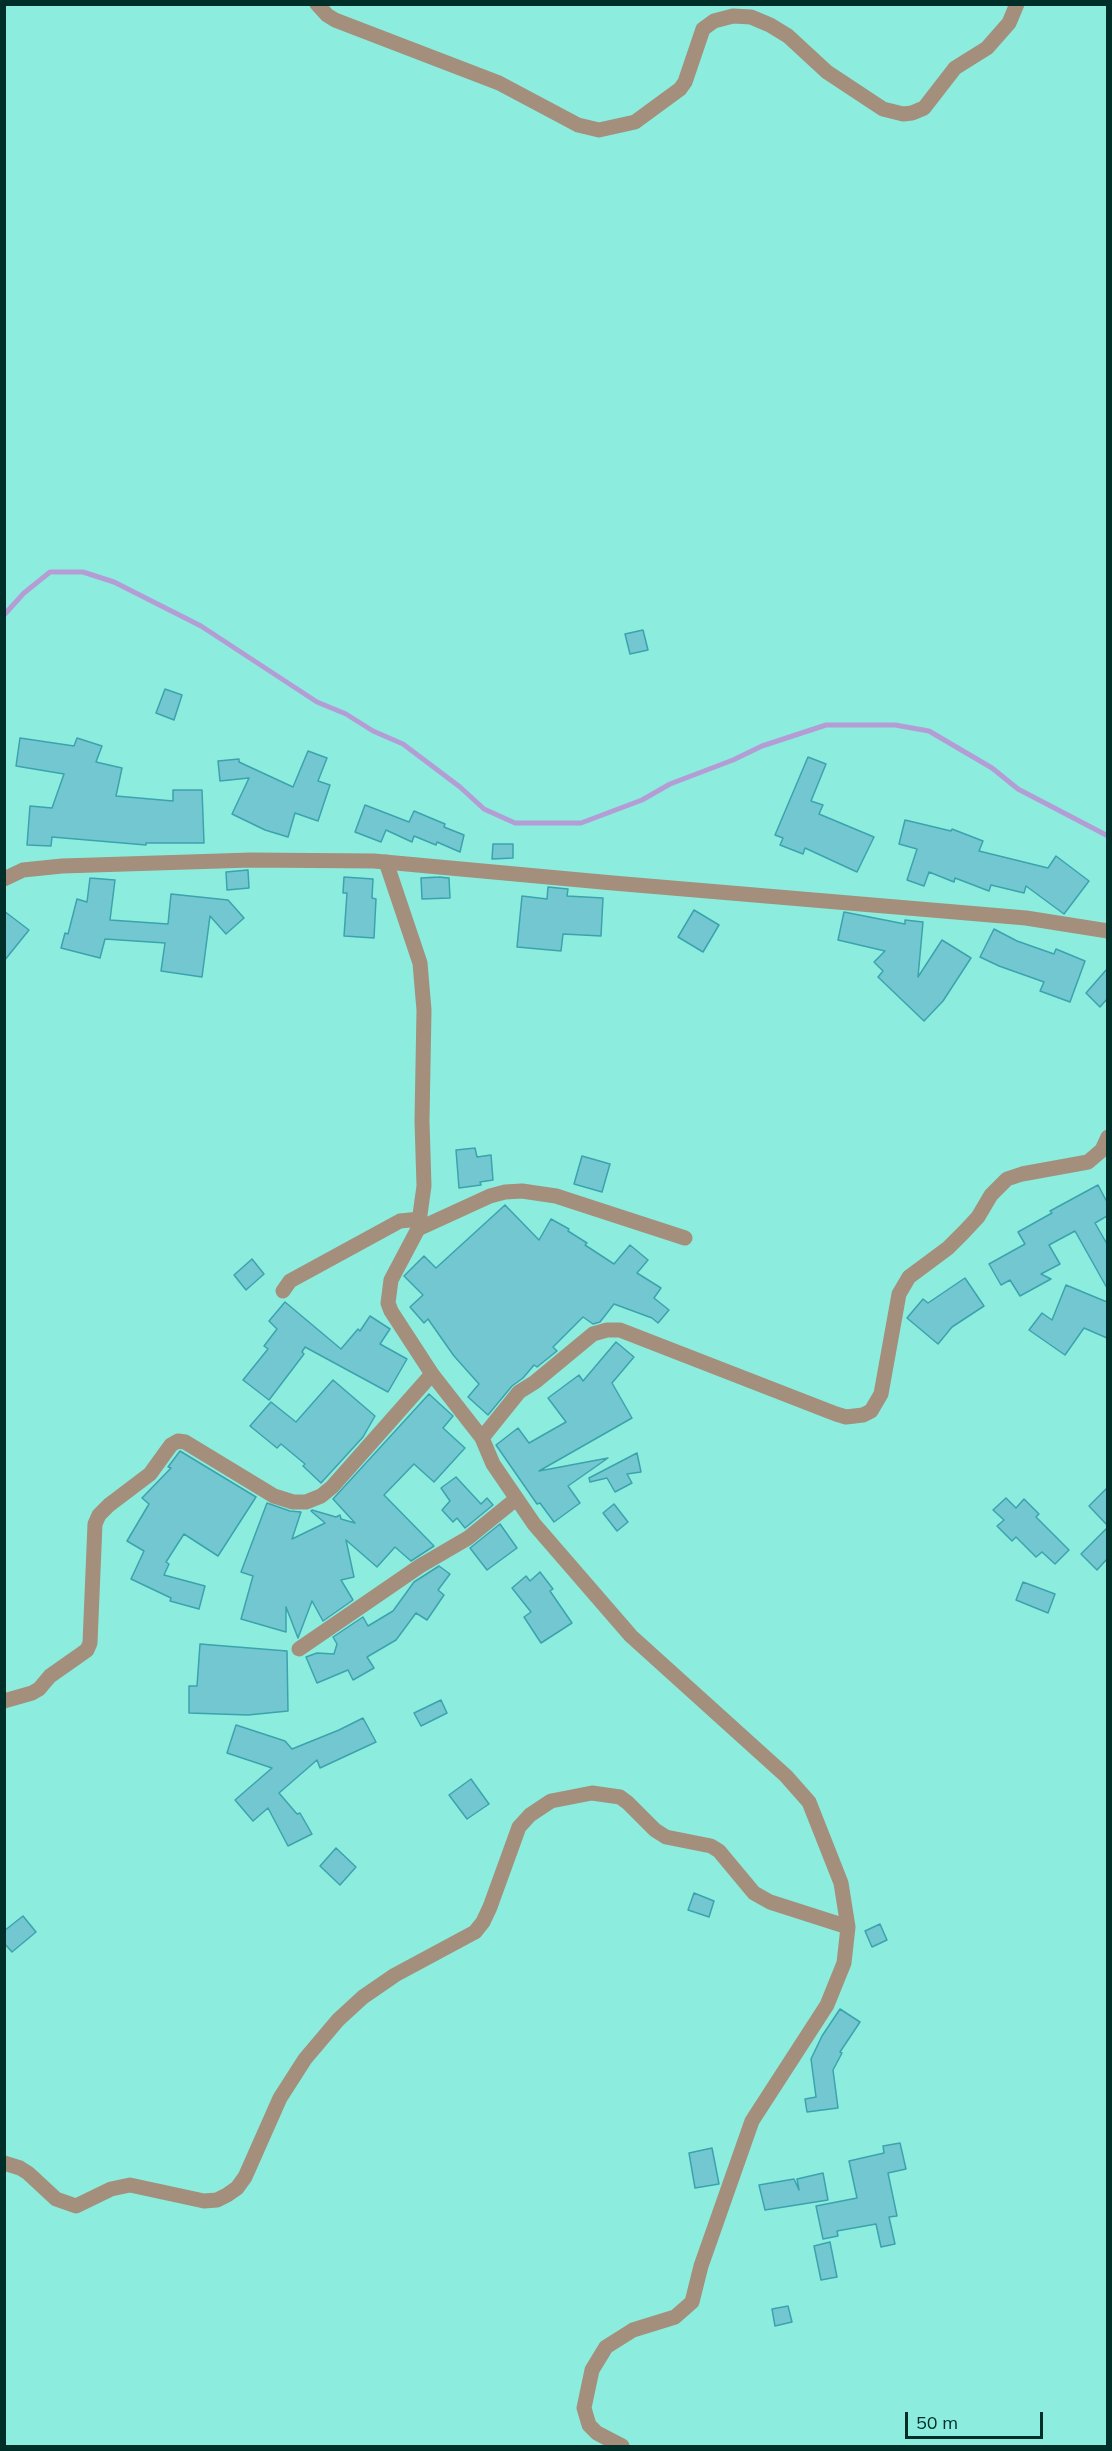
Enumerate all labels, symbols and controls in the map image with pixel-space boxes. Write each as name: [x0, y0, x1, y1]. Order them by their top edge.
scale bar: [908, 2400, 1046, 2438]
text: 50 m: [916, 2411, 958, 2434]

